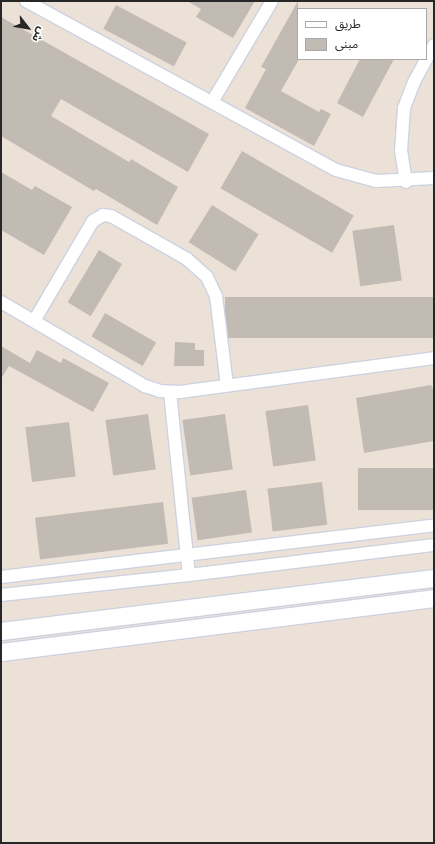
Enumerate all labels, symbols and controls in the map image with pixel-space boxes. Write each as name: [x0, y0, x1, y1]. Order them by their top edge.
north arrow: [8, 8, 48, 48]
legend: [297, 8, 427, 60]
text: طريق: [335, 16, 361, 32]
text: ش: [28, 24, 49, 45]
text: مبنى: [335, 36, 358, 52]

